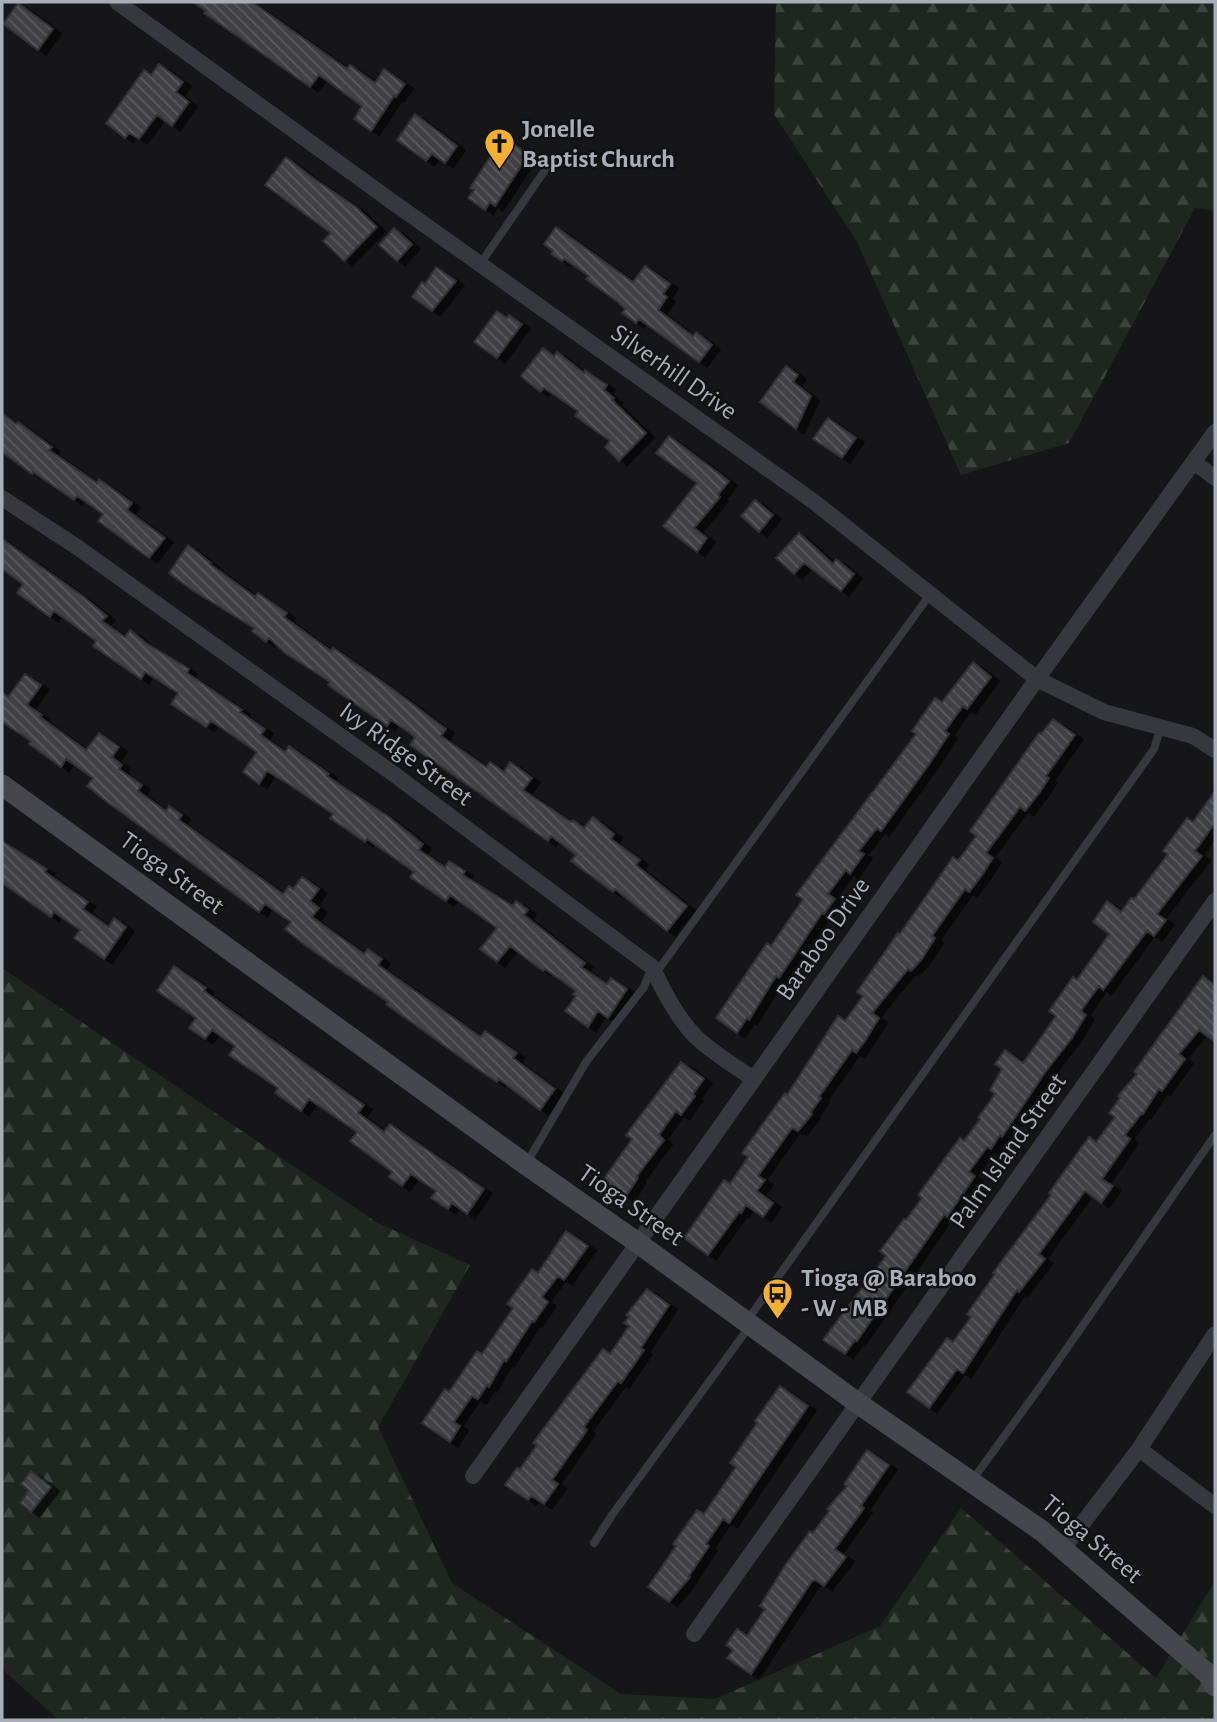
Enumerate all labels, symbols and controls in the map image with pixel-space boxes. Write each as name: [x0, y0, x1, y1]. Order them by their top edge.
place label: Jonelle Baptist Church: [522, 116, 675, 172]
church icon: Jonelle Baptist Church: [482, 127, 516, 171]
street label: Silverhill Drive: [606, 319, 742, 425]
street label: Ivy Ridge Street: [335, 697, 477, 811]
street label: Tioga Street: [115, 827, 229, 919]
street label: Baraboo Drive: [771, 873, 875, 1005]
street label: Palm Island Street: [945, 1069, 1071, 1233]
street label: Tioga Street: [574, 1159, 688, 1251]
place label: Tioga @ Baraboo - W - MB: [801, 1265, 977, 1321]
bus stop icon: Tioga @ Baraboo - W - MB: [761, 1276, 795, 1320]
street label: Tioga Street: [1037, 1490, 1147, 1588]

